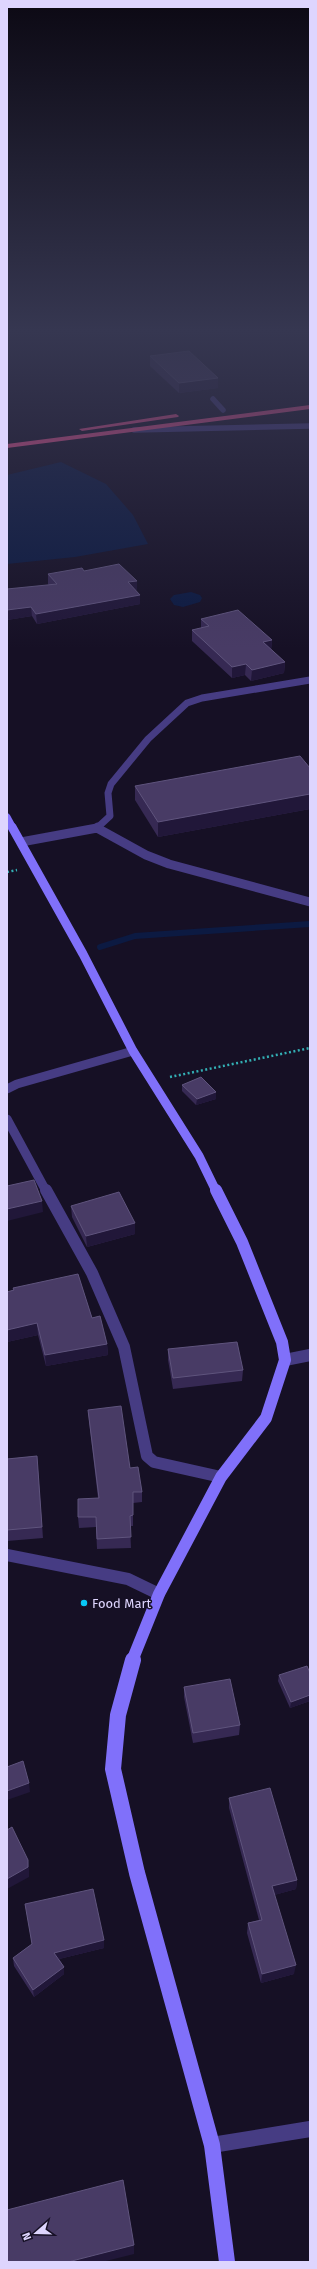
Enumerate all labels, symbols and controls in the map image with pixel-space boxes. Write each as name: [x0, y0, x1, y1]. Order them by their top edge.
place label: Food Mart: [92, 1596, 152, 1611]
marker: Food Mart: [79, 1598, 89, 1608]
north arrow: [16, 2213, 56, 2253]
text: N: [20, 2231, 34, 2242]

